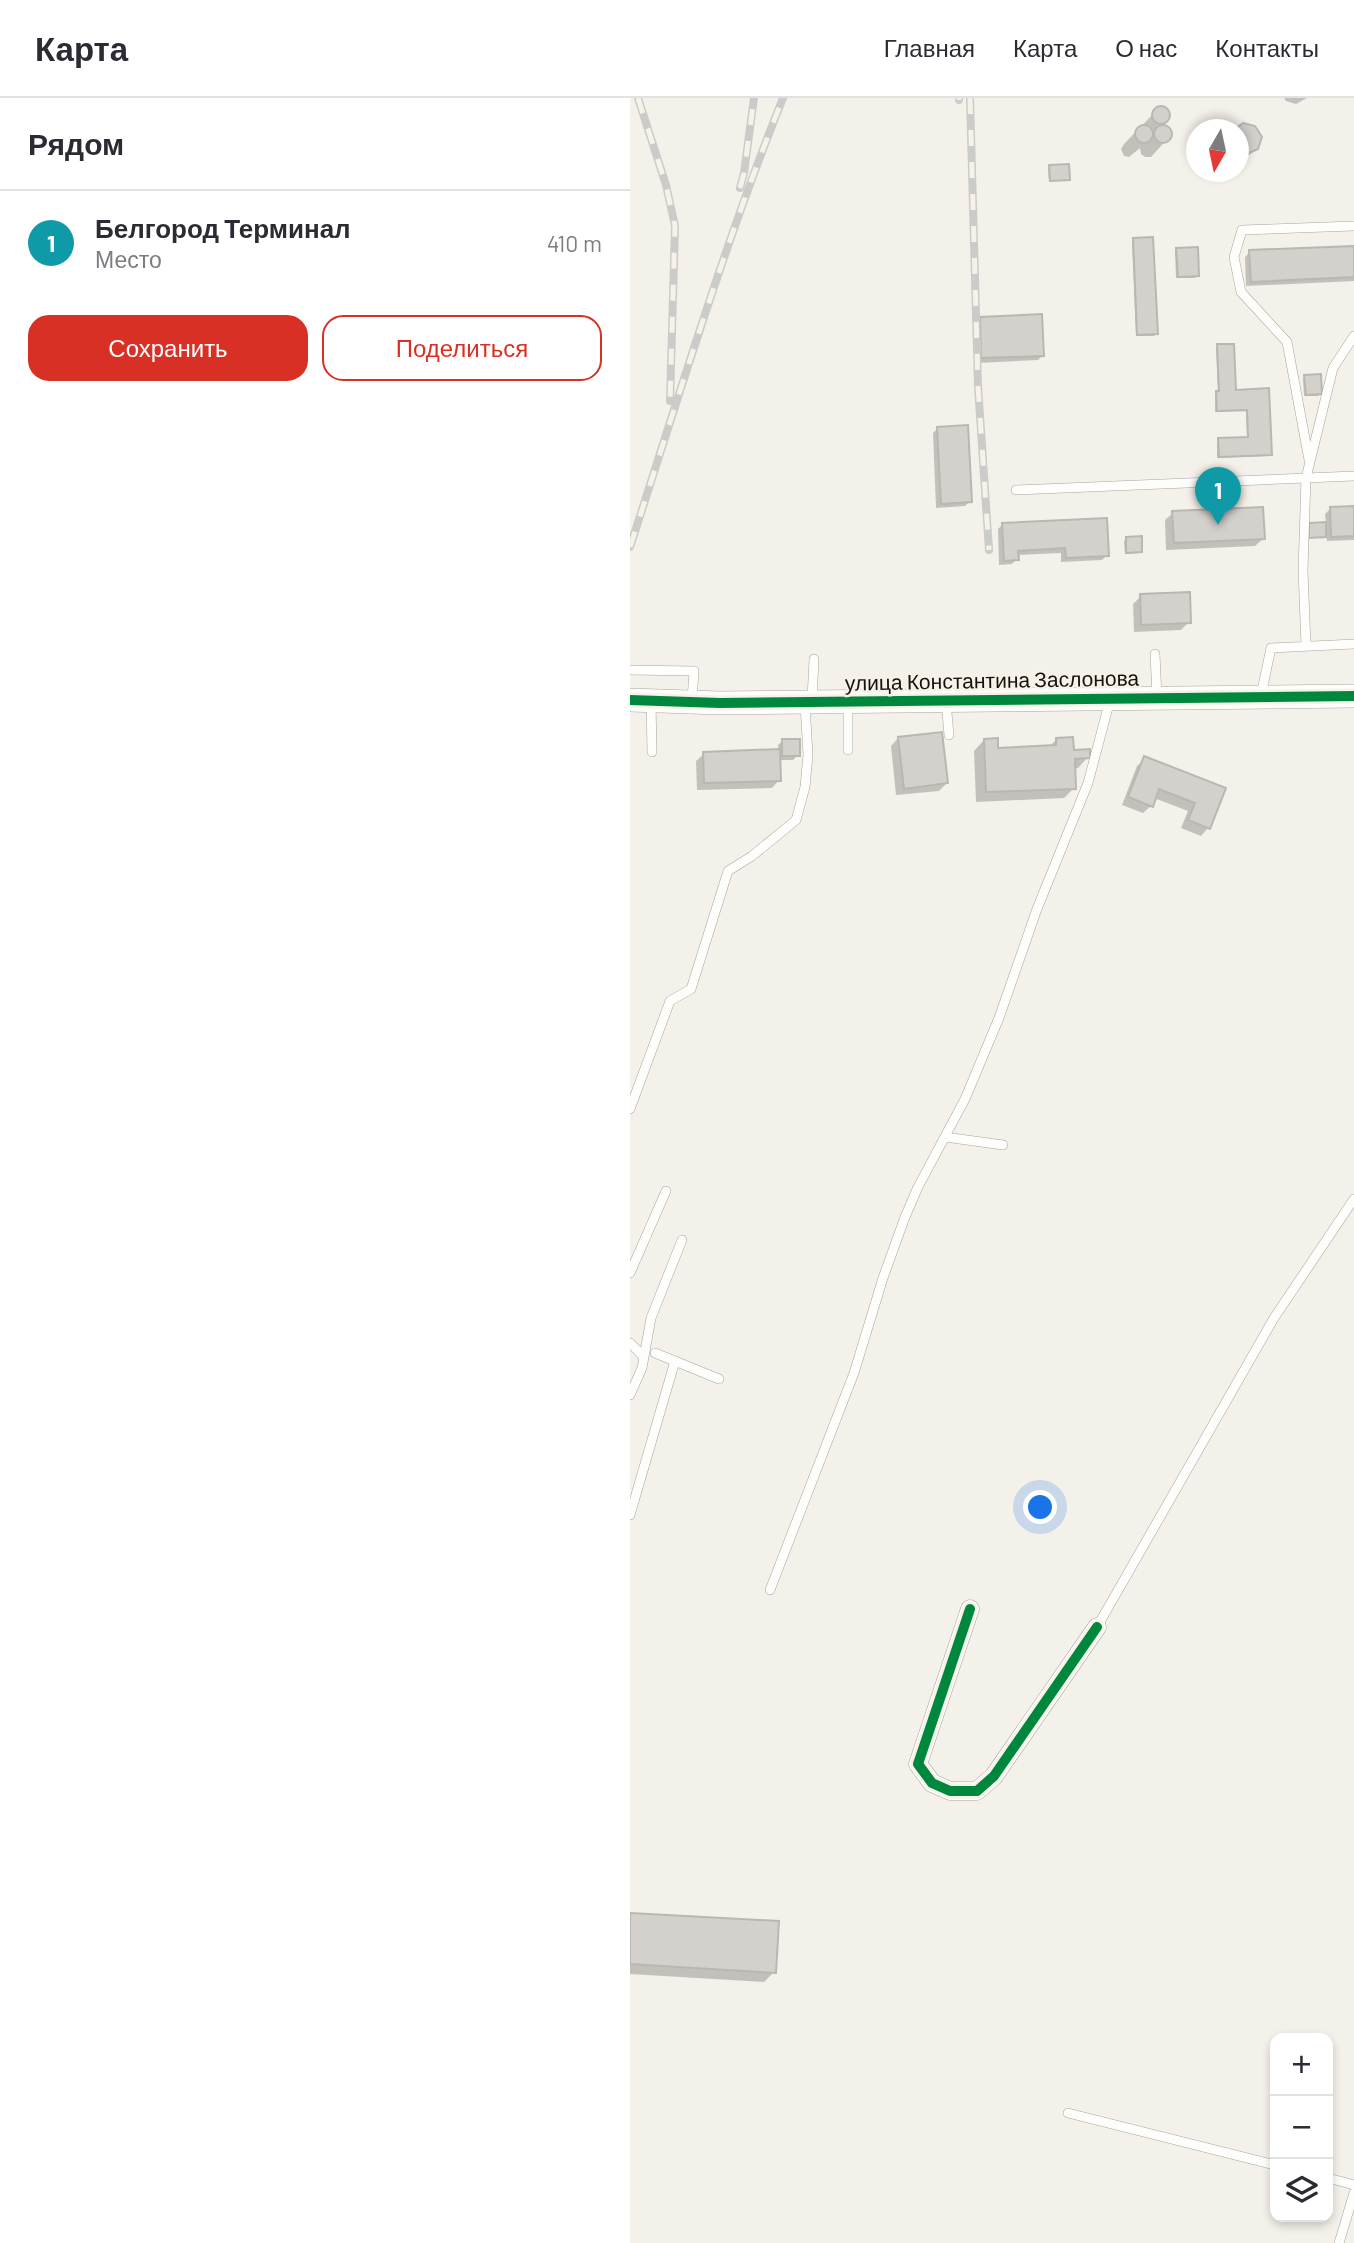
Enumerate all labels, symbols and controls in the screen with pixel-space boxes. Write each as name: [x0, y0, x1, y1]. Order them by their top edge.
text: Карта: [35, 28, 128, 68]
text: Главная: [884, 33, 975, 62]
text: Карта: [1013, 33, 1077, 62]
text: О нас: [1115, 33, 1177, 62]
text: Контакты: [1215, 33, 1319, 62]
north arrow: [1186, 119, 1249, 182]
text: Рядом: [28, 125, 124, 161]
text: Белгород Терминал: [95, 212, 351, 243]
text: 1: [47, 229, 55, 257]
text: 410 m: [547, 229, 602, 257]
text: Место: [95, 245, 162, 273]
button: Сохранить: [28, 315, 308, 381]
button: Поделиться: [322, 315, 602, 381]
pin: 1: [1195, 467, 1241, 525]
street label: улица Константина Заслонова: [845, 664, 1140, 695]
your location: [1023, 1490, 1057, 1524]
map controls: [1270, 2033, 1333, 2222]
button: +: [1270, 2033, 1333, 2096]
button: −: [1270, 2096, 1333, 2159]
button: layers: [1270, 2159, 1333, 2222]

